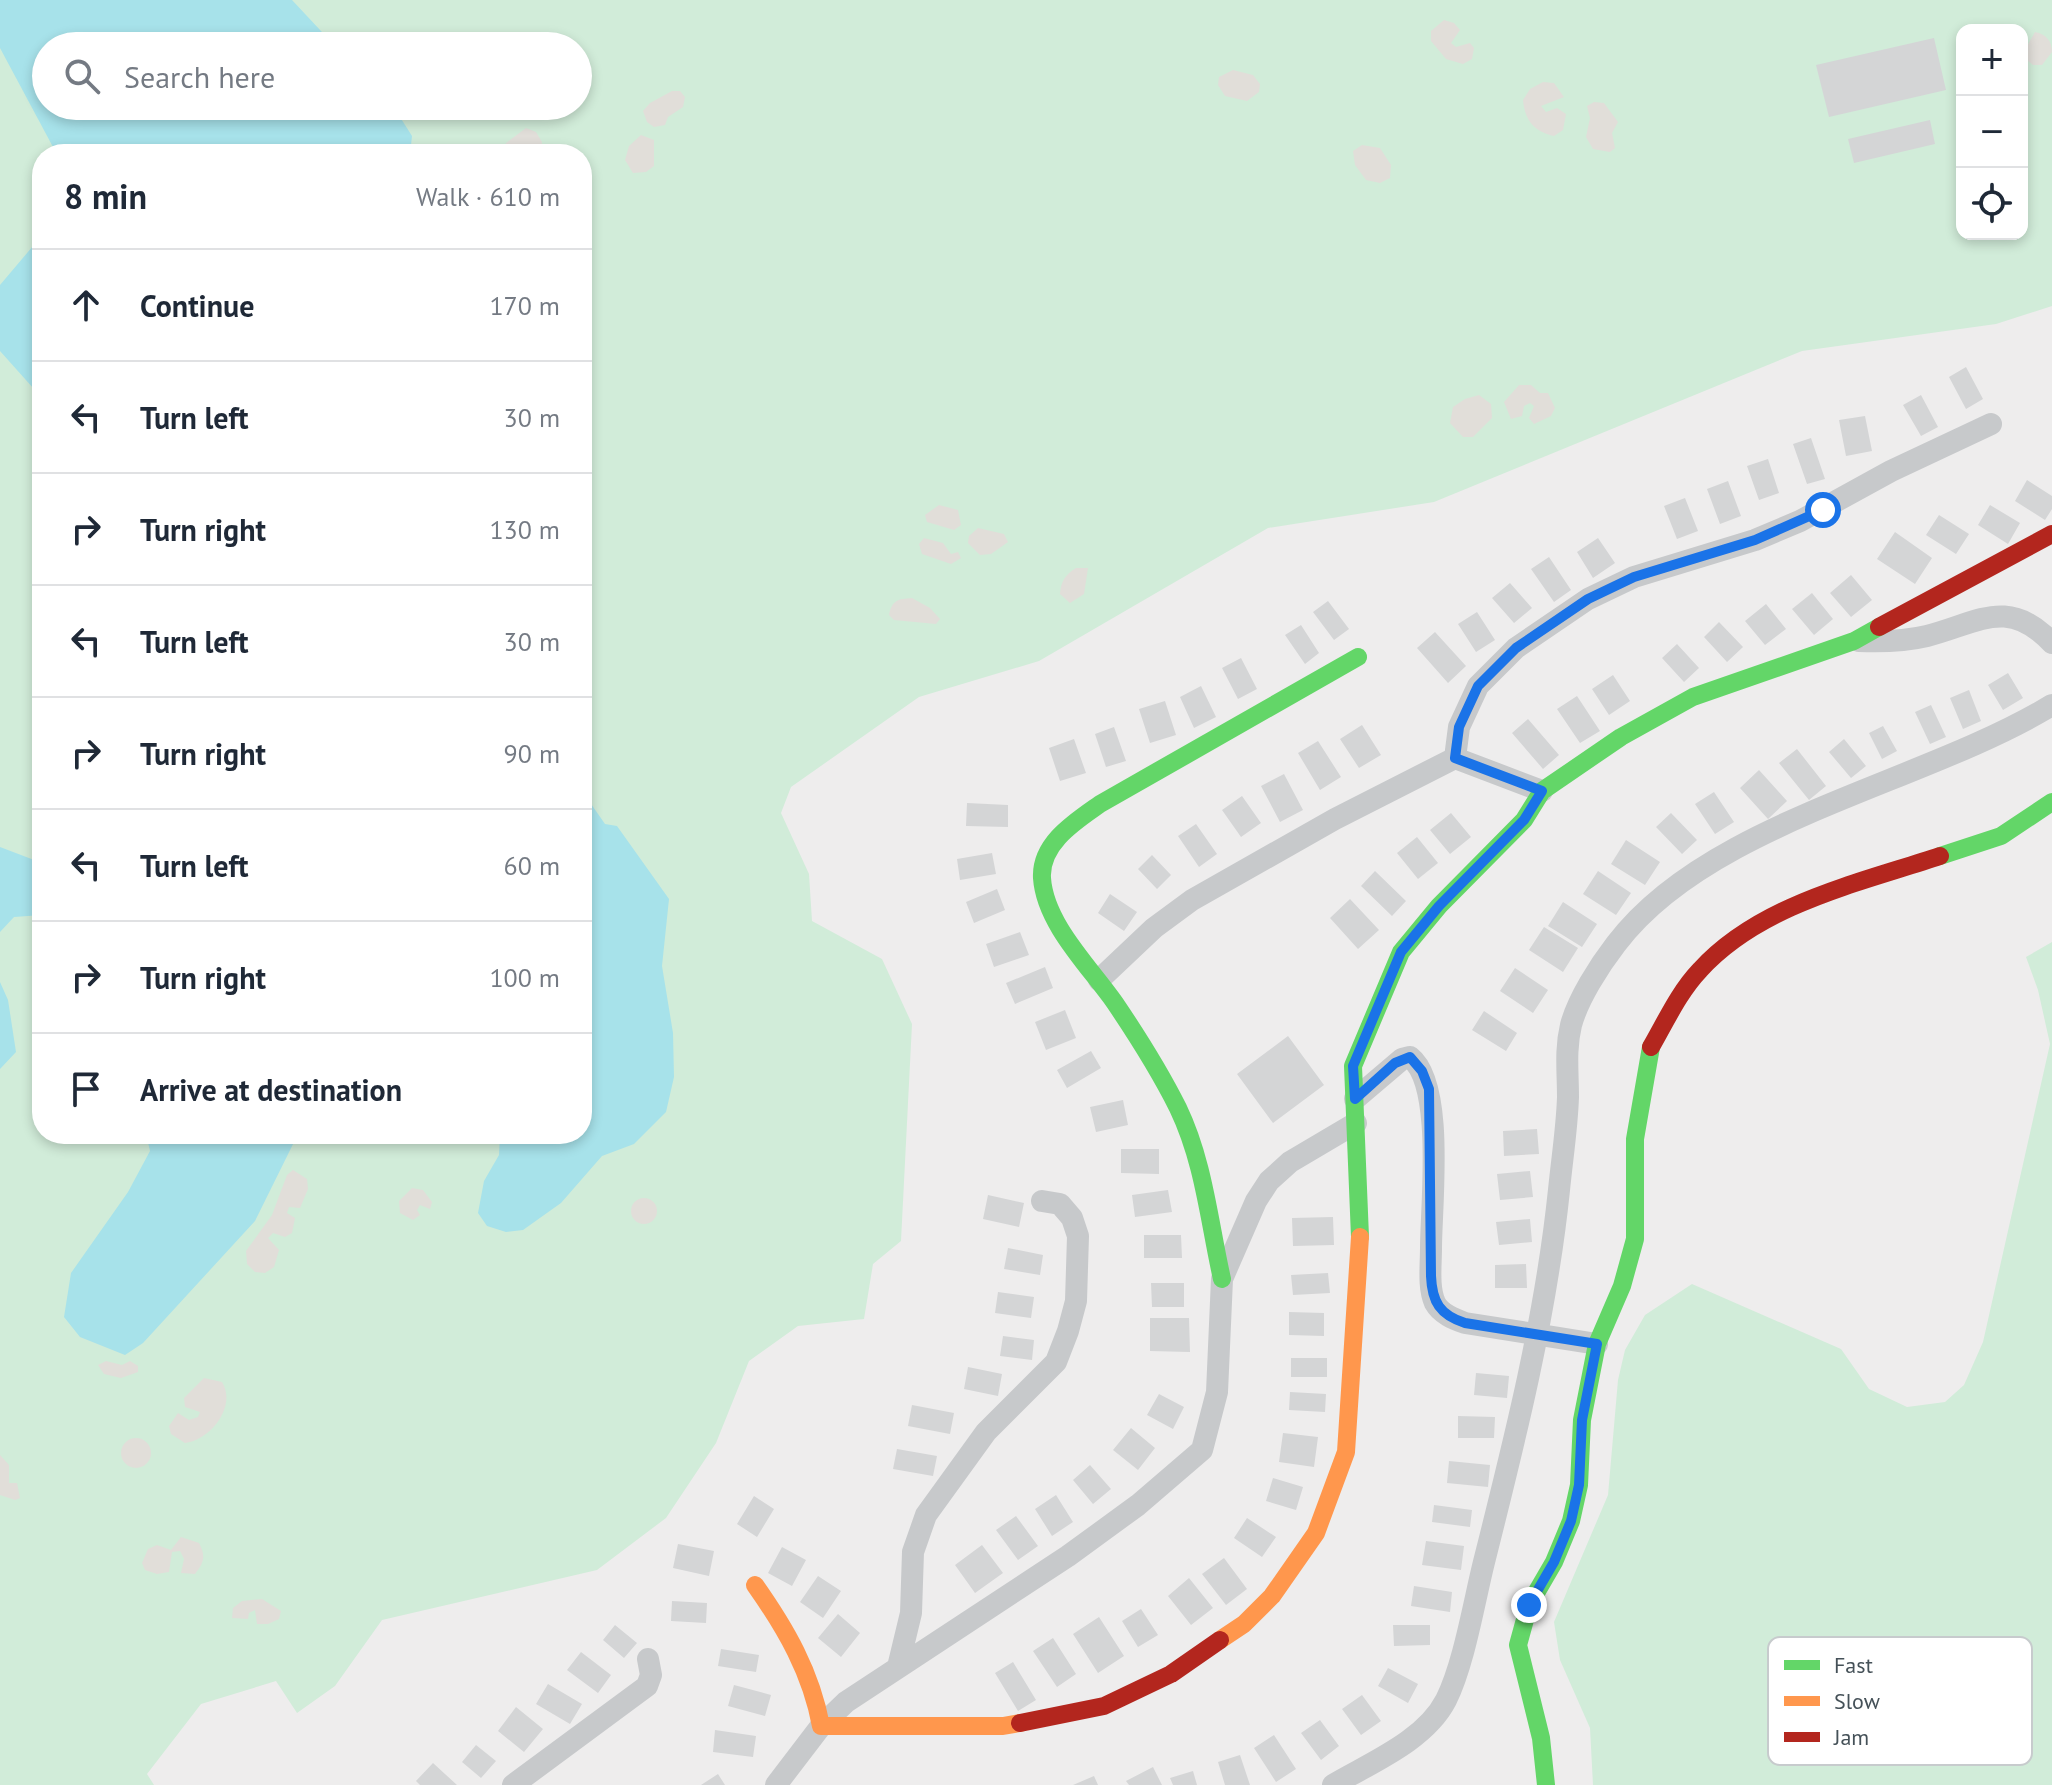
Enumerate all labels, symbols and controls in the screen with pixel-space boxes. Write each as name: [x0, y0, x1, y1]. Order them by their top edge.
map controls: [1956, 24, 2028, 240]
button: +: [1956, 24, 2028, 96]
search box: [32, 32, 592, 120]
icon: search: [60, 54, 104, 98]
text: Search here: [124, 57, 275, 96]
button: −: [1956, 96, 2028, 168]
button: locate: [1956, 168, 2028, 240]
text: 8 min: [64, 174, 147, 218]
text: Walk · 610 m: [416, 180, 560, 213]
icon: ahead: [64, 283, 108, 327]
text: Continue: [140, 286, 254, 325]
text: 170 m: [489, 289, 560, 322]
icon: left: [64, 395, 108, 439]
text: Turn left: [140, 398, 248, 437]
text: 30 m: [504, 401, 560, 434]
route start: [1805, 492, 1841, 528]
icon: right: [64, 507, 108, 551]
text: Turn right: [140, 510, 266, 549]
text: 130 m: [489, 513, 560, 546]
icon: left: [64, 619, 108, 663]
text: Turn left: [140, 622, 248, 661]
text: 30 m: [504, 625, 560, 658]
icon: right: [64, 731, 108, 775]
text: Turn right: [140, 734, 266, 773]
text: 90 m: [504, 737, 560, 770]
icon: left: [64, 843, 108, 887]
text: Turn left: [140, 846, 248, 885]
text: 60 m: [504, 849, 560, 882]
icon: right: [64, 955, 108, 999]
text: Turn right: [140, 958, 266, 997]
text: 100 m: [489, 961, 560, 994]
icon: arrive: [64, 1067, 108, 1111]
text: Arrive at destination: [140, 1070, 402, 1109]
route end: [1511, 1587, 1547, 1623]
legend: [1768, 1637, 2032, 1765]
text: Fast: [1834, 1651, 1874, 1679]
text: Slow: [1834, 1687, 1880, 1715]
text: Jam: [1833, 1723, 1869, 1751]

